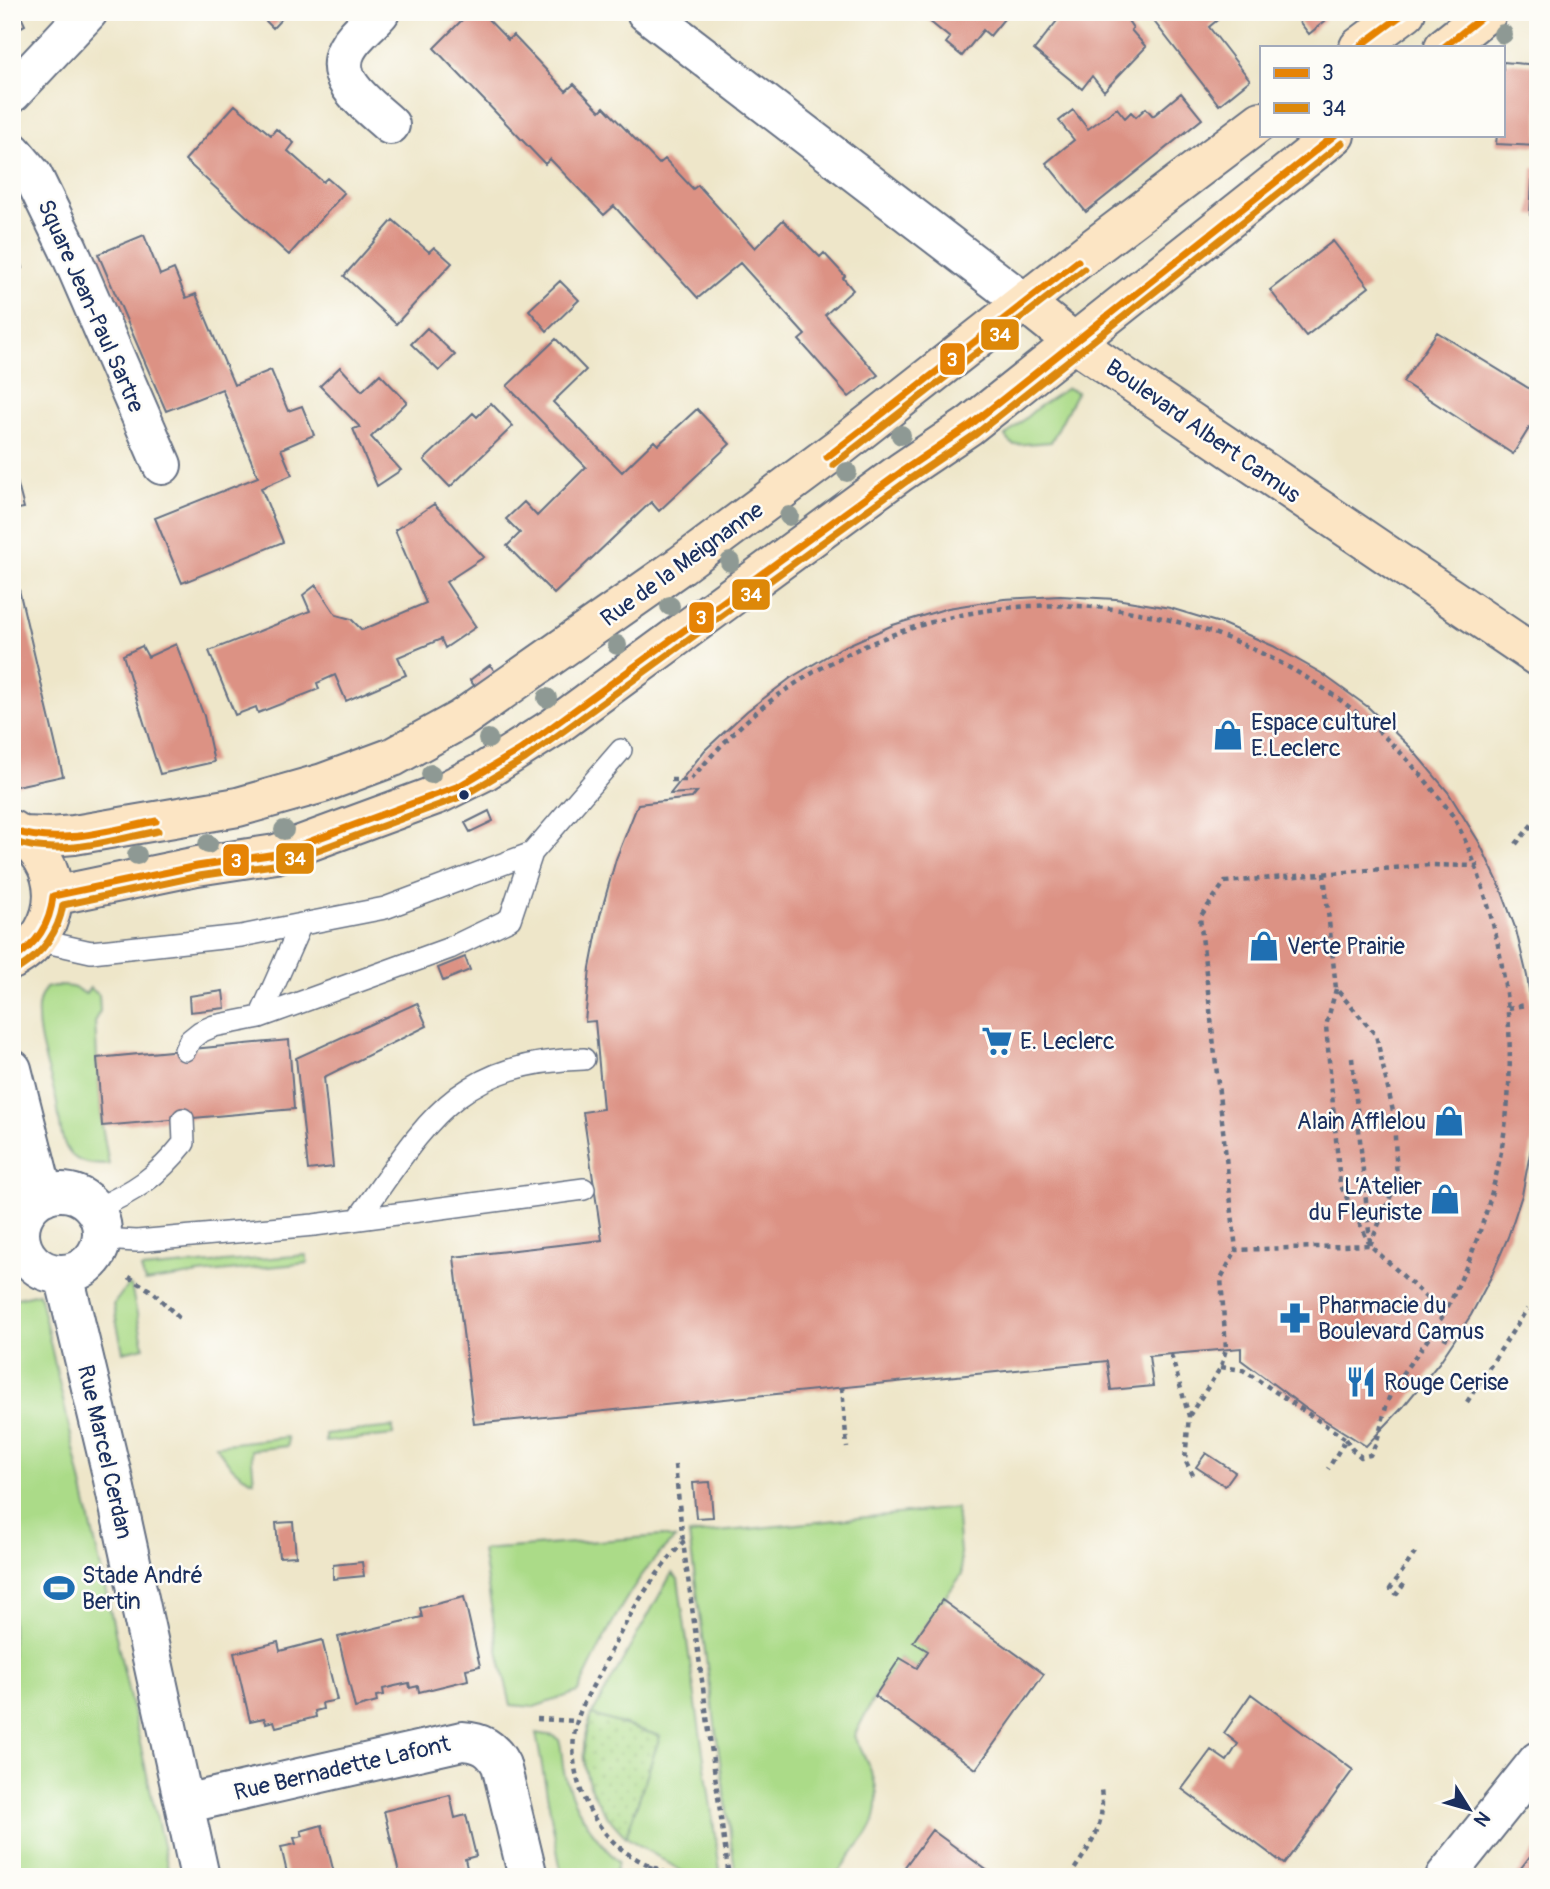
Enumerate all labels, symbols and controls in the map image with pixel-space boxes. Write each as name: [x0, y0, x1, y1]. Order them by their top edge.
legend: [1260, 46, 1504, 136]
text: 3: [1322, 60, 1334, 87]
text: 34: [1322, 96, 1346, 123]
street label: Square Jean-Paul Sartre: [31, 195, 151, 418]
line badge: 34: [980, 318, 1020, 351]
text: 34: [989, 323, 1011, 347]
line badge: 3: [939, 342, 966, 376]
text: 3: [947, 348, 957, 372]
street label: Boulevard Albert Camus: [1100, 353, 1306, 509]
street label: Rue de la Meignanne: [595, 495, 770, 633]
line badge: 34: [731, 578, 771, 611]
text: 34: [740, 583, 762, 607]
line badge: 3: [688, 601, 715, 634]
text: 3: [696, 606, 706, 630]
place label: Espace culturel E.Leclerc: [1251, 708, 1397, 763]
shop icon: Espace culturel E.Leclerc: [1211, 718, 1245, 752]
unlabelled marker: [457, 788, 471, 802]
line badge: 34: [275, 842, 315, 875]
line badge: 3: [222, 843, 250, 877]
text: 34: [284, 847, 306, 871]
text: 3: [231, 849, 241, 873]
shop icon: Verte Prairie: [1247, 929, 1281, 963]
place label: Verte Prairie: [1287, 932, 1405, 961]
supermarket icon: E. Leclerc: [980, 1024, 1014, 1058]
place label: E. Leclerc: [1020, 1027, 1115, 1056]
shop icon: Alain Afflelou: [1432, 1104, 1466, 1138]
place label: Alain Afflelou: [1297, 1107, 1426, 1136]
place label: L’Atelier du Fleuriste: [1309, 1172, 1423, 1227]
shop icon: L’Atelier du Fleuriste: [1428, 1182, 1462, 1216]
place label: Pharmacie du Boulevard Camus: [1318, 1291, 1484, 1346]
pharmacy icon: Pharmacie du Boulevard Camus: [1278, 1301, 1312, 1335]
street label: Rue Marcel Cerdan: [71, 1362, 139, 1542]
restaurant icon: Rouge Cerise: [1344, 1365, 1378, 1399]
place label: Rouge Cerise: [1384, 1368, 1509, 1397]
place label: Stade André Bertin: [82, 1561, 203, 1616]
sports icon: Stade André Bertin: [42, 1571, 76, 1605]
street label: Rue Bernadette Lafont: [231, 1729, 454, 1807]
north arrow: [1434, 1773, 1504, 1843]
text: N: [1468, 1806, 1495, 1831]

